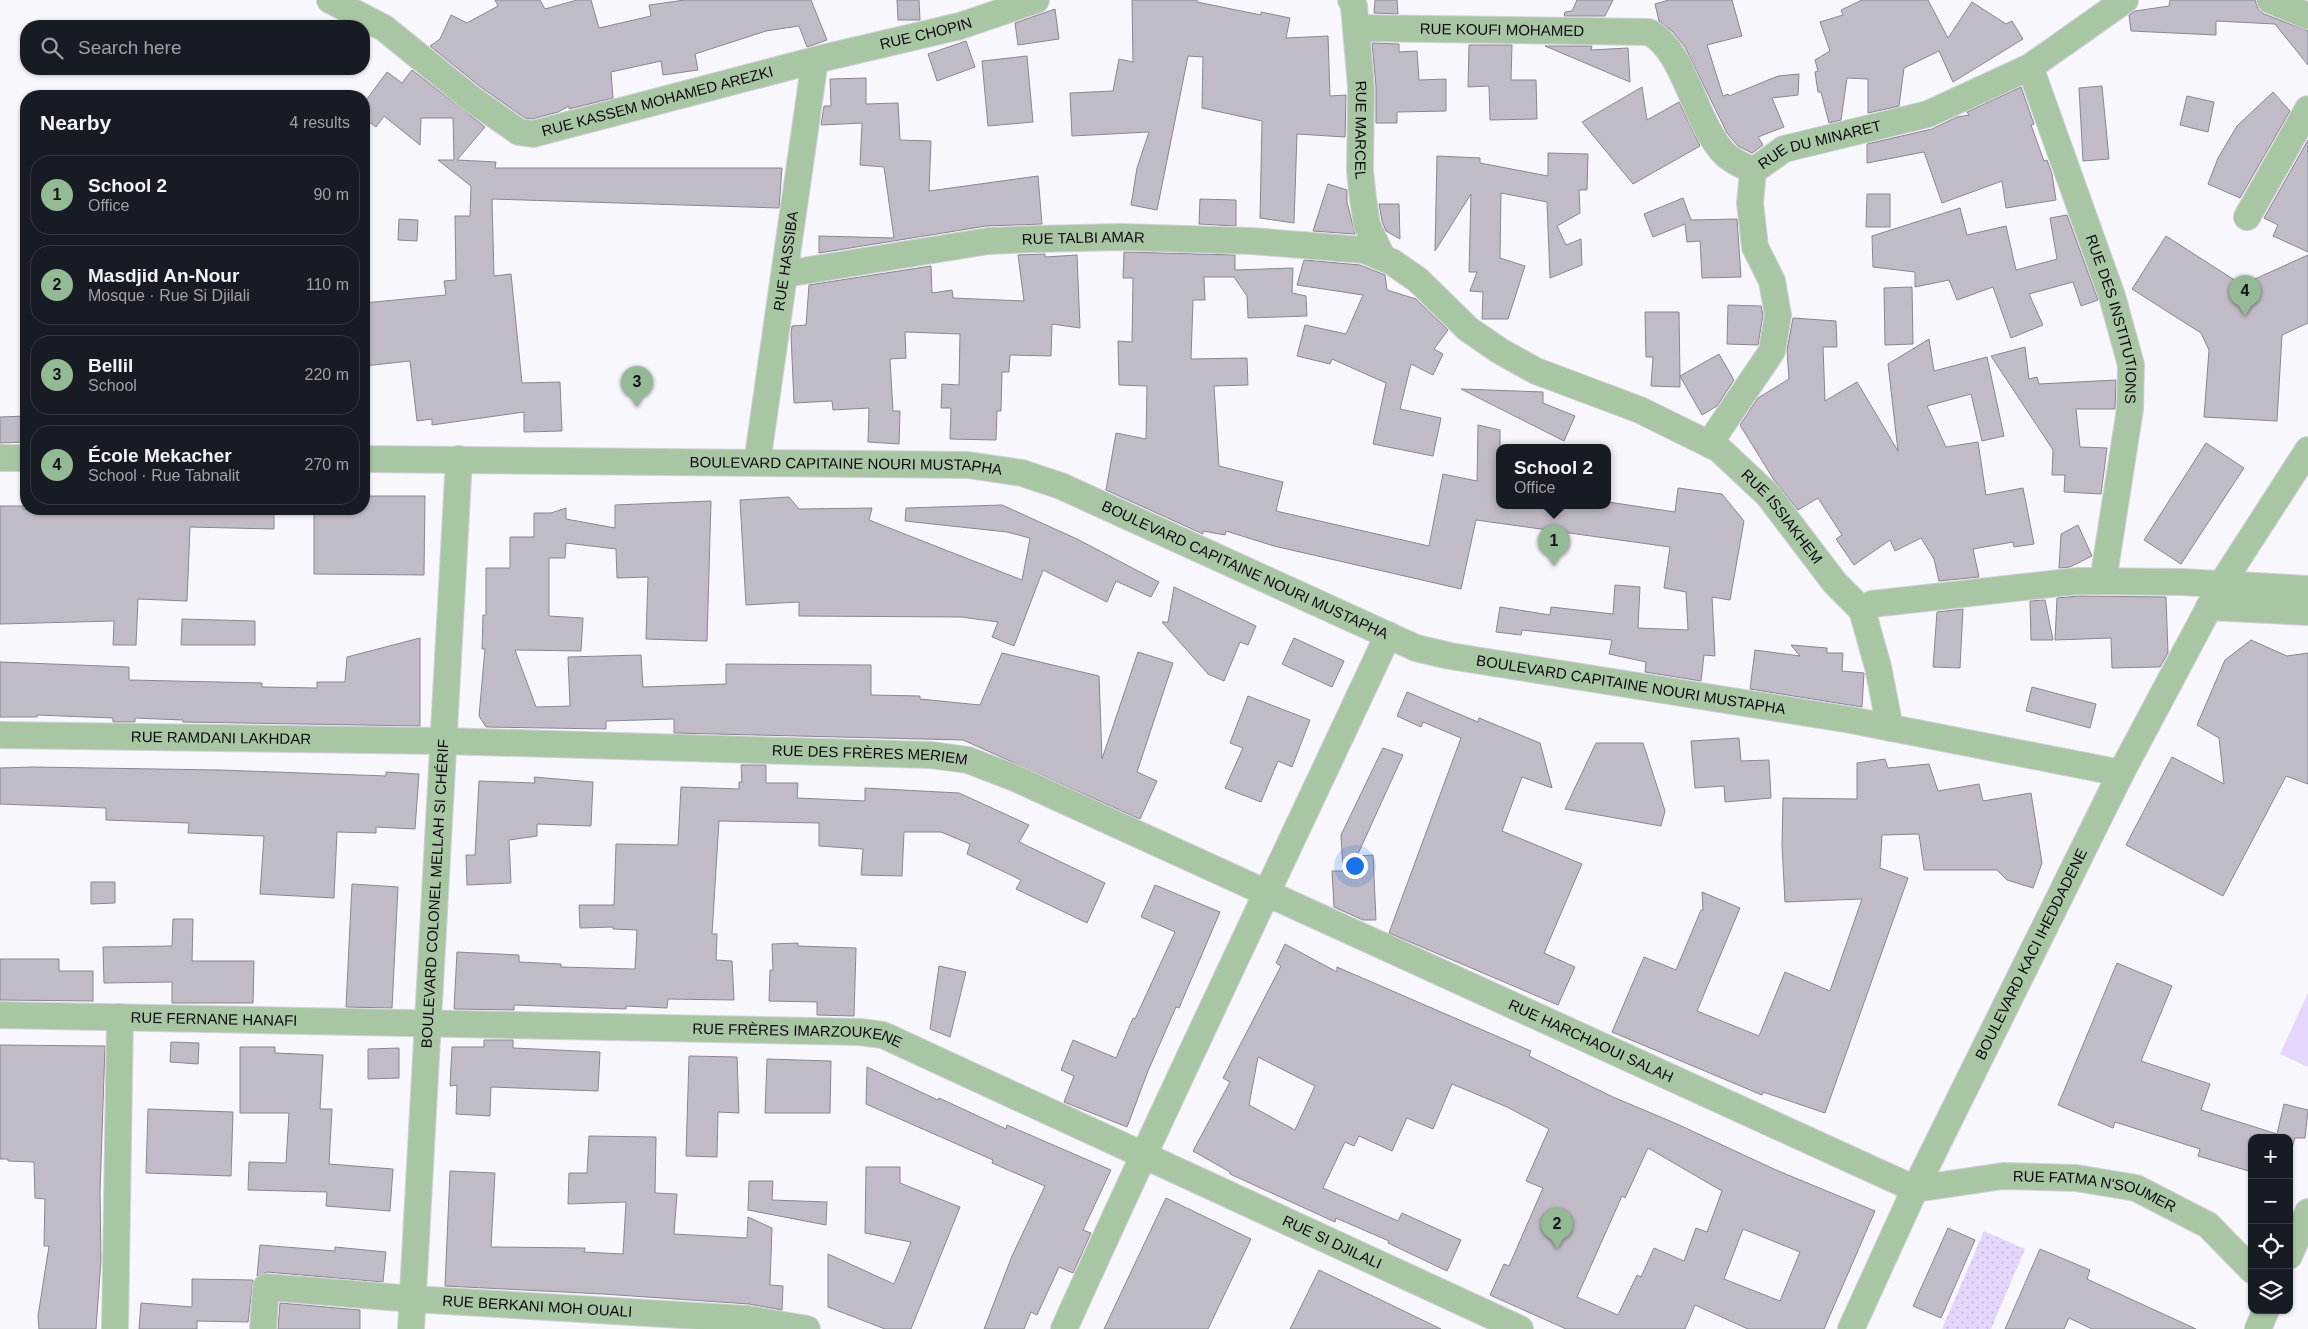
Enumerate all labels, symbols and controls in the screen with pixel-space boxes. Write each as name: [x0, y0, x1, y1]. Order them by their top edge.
street label: RUE CHOPIN: [878, 14, 974, 53]
search box: [20, 20, 370, 75]
street label: RUE KOUFI MOHAMED: [1420, 20, 1584, 39]
icon: search: [38, 34, 66, 62]
text: Search here: [78, 37, 182, 58]
street label: RUE KASSEM MOHAMED AREZKI: [540, 62, 775, 139]
street label: RUE MARCEL: [1352, 80, 1370, 180]
text: Nearby: [40, 111, 111, 134]
text: 4 results: [290, 114, 350, 131]
street label: RUE DU MINARET: [1755, 117, 1883, 173]
text: School 2: [88, 175, 167, 196]
text: 1: [53, 186, 61, 203]
text: 90 m: [313, 186, 349, 203]
text: Office: [88, 197, 130, 214]
street label: RUE HASSIBA: [770, 210, 801, 312]
street label: RUE TALBI AMAR: [1021, 228, 1145, 248]
street label: RUE DES INSTITUTIONS: [2083, 232, 2140, 404]
text: Masdjid An-Nour: [88, 265, 239, 286]
pin: 4: [2229, 275, 2261, 316]
text: 2: [53, 276, 61, 293]
text: 110 m: [306, 276, 349, 293]
text: Mosque · Rue Si Djilali: [88, 287, 250, 304]
text: Bellil: [88, 355, 133, 376]
text: 3: [53, 366, 61, 383]
text: 220 m: [305, 366, 349, 383]
pin: 3: [621, 366, 653, 407]
text: School: [88, 377, 137, 394]
popup: [1496, 444, 1611, 509]
text: École Mekacher: [88, 445, 232, 466]
street label: BOULEVARD CAPITAINE NOURI MUSTAPHA: [689, 453, 1003, 478]
text: 4: [53, 456, 61, 473]
text: 270 m: [305, 456, 349, 473]
text: School 2: [1514, 457, 1593, 478]
street label: RUE ISSIAKHEM: [1738, 466, 1826, 567]
text: School · Rue Tabnalit: [88, 467, 240, 484]
text: Office: [1514, 479, 1555, 496]
street label: BOULEVARD CAPITAINE NOURI MUSTAPHA: [1099, 497, 1391, 642]
pin: 1: [1538, 525, 1570, 566]
street label: BOULEVARD CAPITAINE NOURI MUSTAPHA: [1475, 651, 1787, 717]
street label: RUE RAMDANI LAKHDAR: [131, 728, 311, 747]
street label: BOULEVARD COLONEL MELLAH SI CHÉRIF: [418, 739, 452, 1049]
street label: RUE DES FRÈRES MERIEM: [772, 741, 969, 768]
street label: BOULEVARD KACI IHEDDADENE: [1971, 846, 2090, 1062]
your location: [1342, 853, 1368, 879]
street label: RUE HARCHAOUI SALAH: [1506, 996, 1676, 1086]
street label: RUE FERNANE HANAFI: [130, 1009, 298, 1029]
street label: RUE FRÈRES IMARZOUKENE: [692, 1020, 905, 1051]
map controls: [2248, 1134, 2293, 1314]
button: +: [2248, 1134, 2293, 1179]
street label: RUE FATMA N'SOUMER: [2013, 1167, 2179, 1215]
button: −: [2248, 1179, 2293, 1224]
pin: 2: [1541, 1208, 1573, 1249]
street label: RUE SI DJILALI: [1280, 1212, 1385, 1272]
button: locate: [2248, 1224, 2293, 1269]
button: layers: [2248, 1269, 2293, 1314]
street label: RUE BERKANI MOH OUALI: [442, 1292, 633, 1320]

